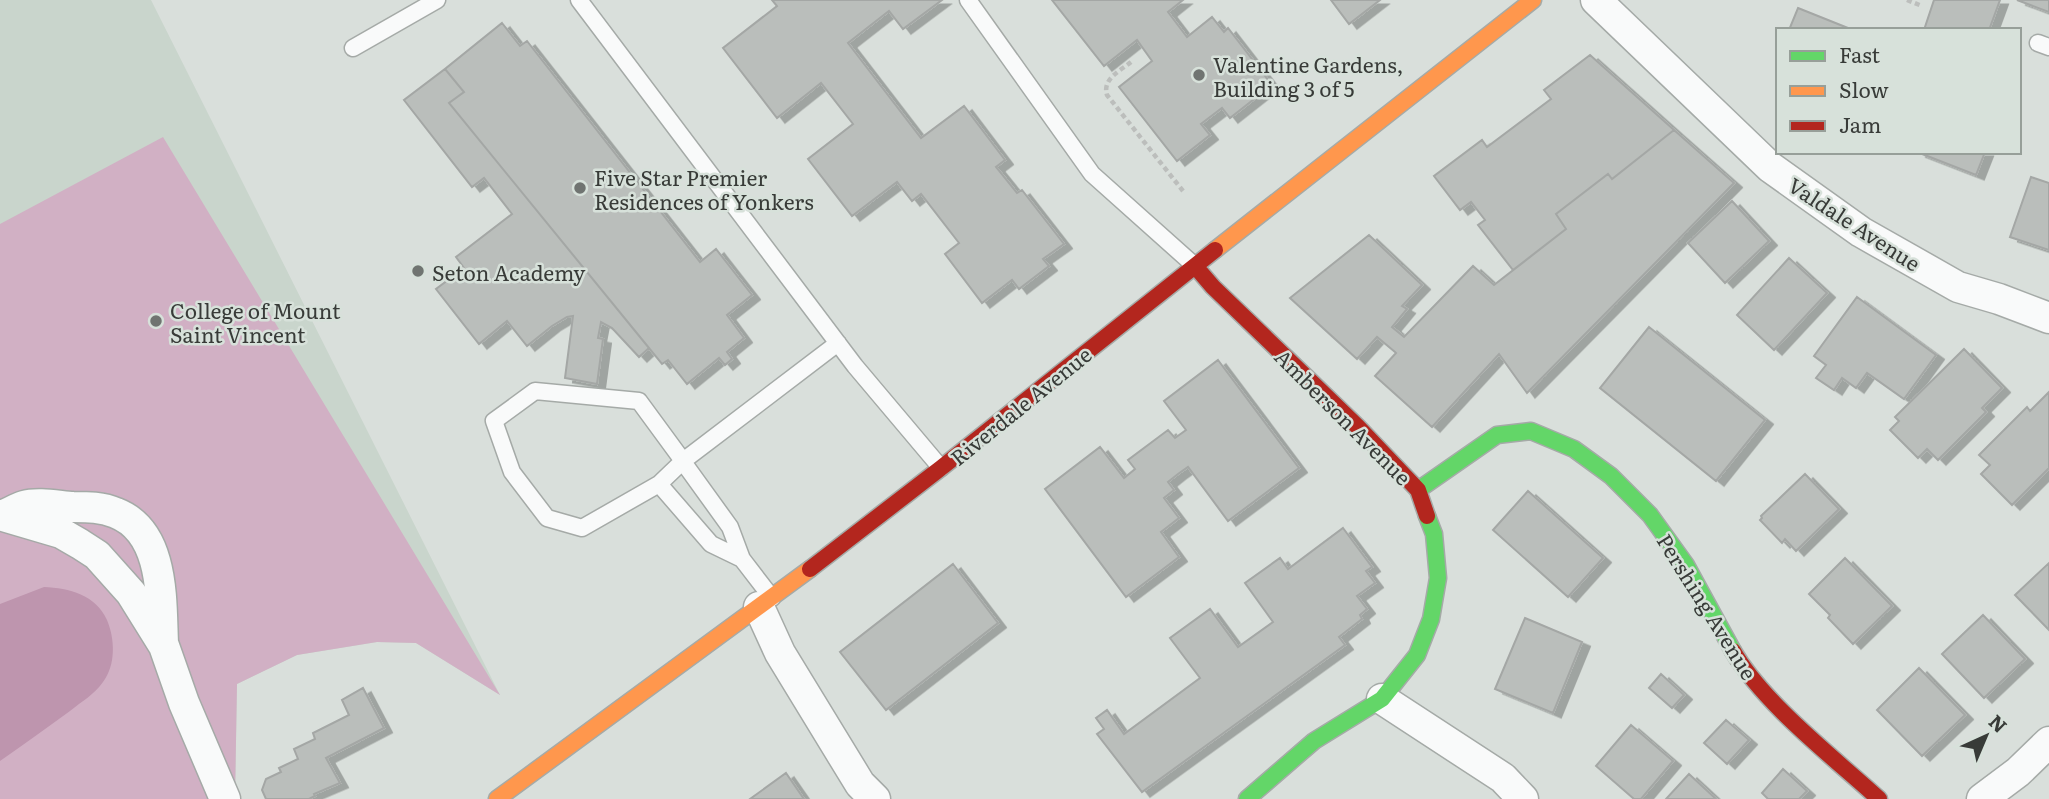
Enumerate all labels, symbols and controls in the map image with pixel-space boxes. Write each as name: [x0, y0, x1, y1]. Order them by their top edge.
legend: [1776, 28, 2021, 154]
text: Fast: [1839, 38, 1880, 69]
place label: Valentine Gardens, Building 3 of 5: [1213, 48, 1404, 103]
marker: Valentine Gardens, Building 3 of 5: [1191, 67, 1207, 83]
text: Slow: [1839, 73, 1889, 104]
text: Jam: [1839, 108, 1881, 139]
place label: Five Star Premier Residences of Yonkers: [594, 161, 814, 216]
street label: Valdale Avenue: [1783, 169, 1927, 277]
marker: Five Star Premier Residences of Yonkers: [572, 180, 588, 196]
place label: Seton Academy: [432, 256, 586, 287]
marker: Seton Academy: [410, 263, 426, 279]
place label: College of Mount Saint Vincent: [170, 294, 341, 349]
marker: College of Mount Saint Vincent: [148, 313, 164, 329]
street label: Riverdale Avenue: [943, 338, 1097, 472]
street label: Amberson Avenue: [1269, 341, 1419, 491]
street label: Pershing Avenue: [1651, 527, 1765, 685]
north arrow: [1951, 701, 2021, 771]
text: N: [1983, 707, 2014, 739]

